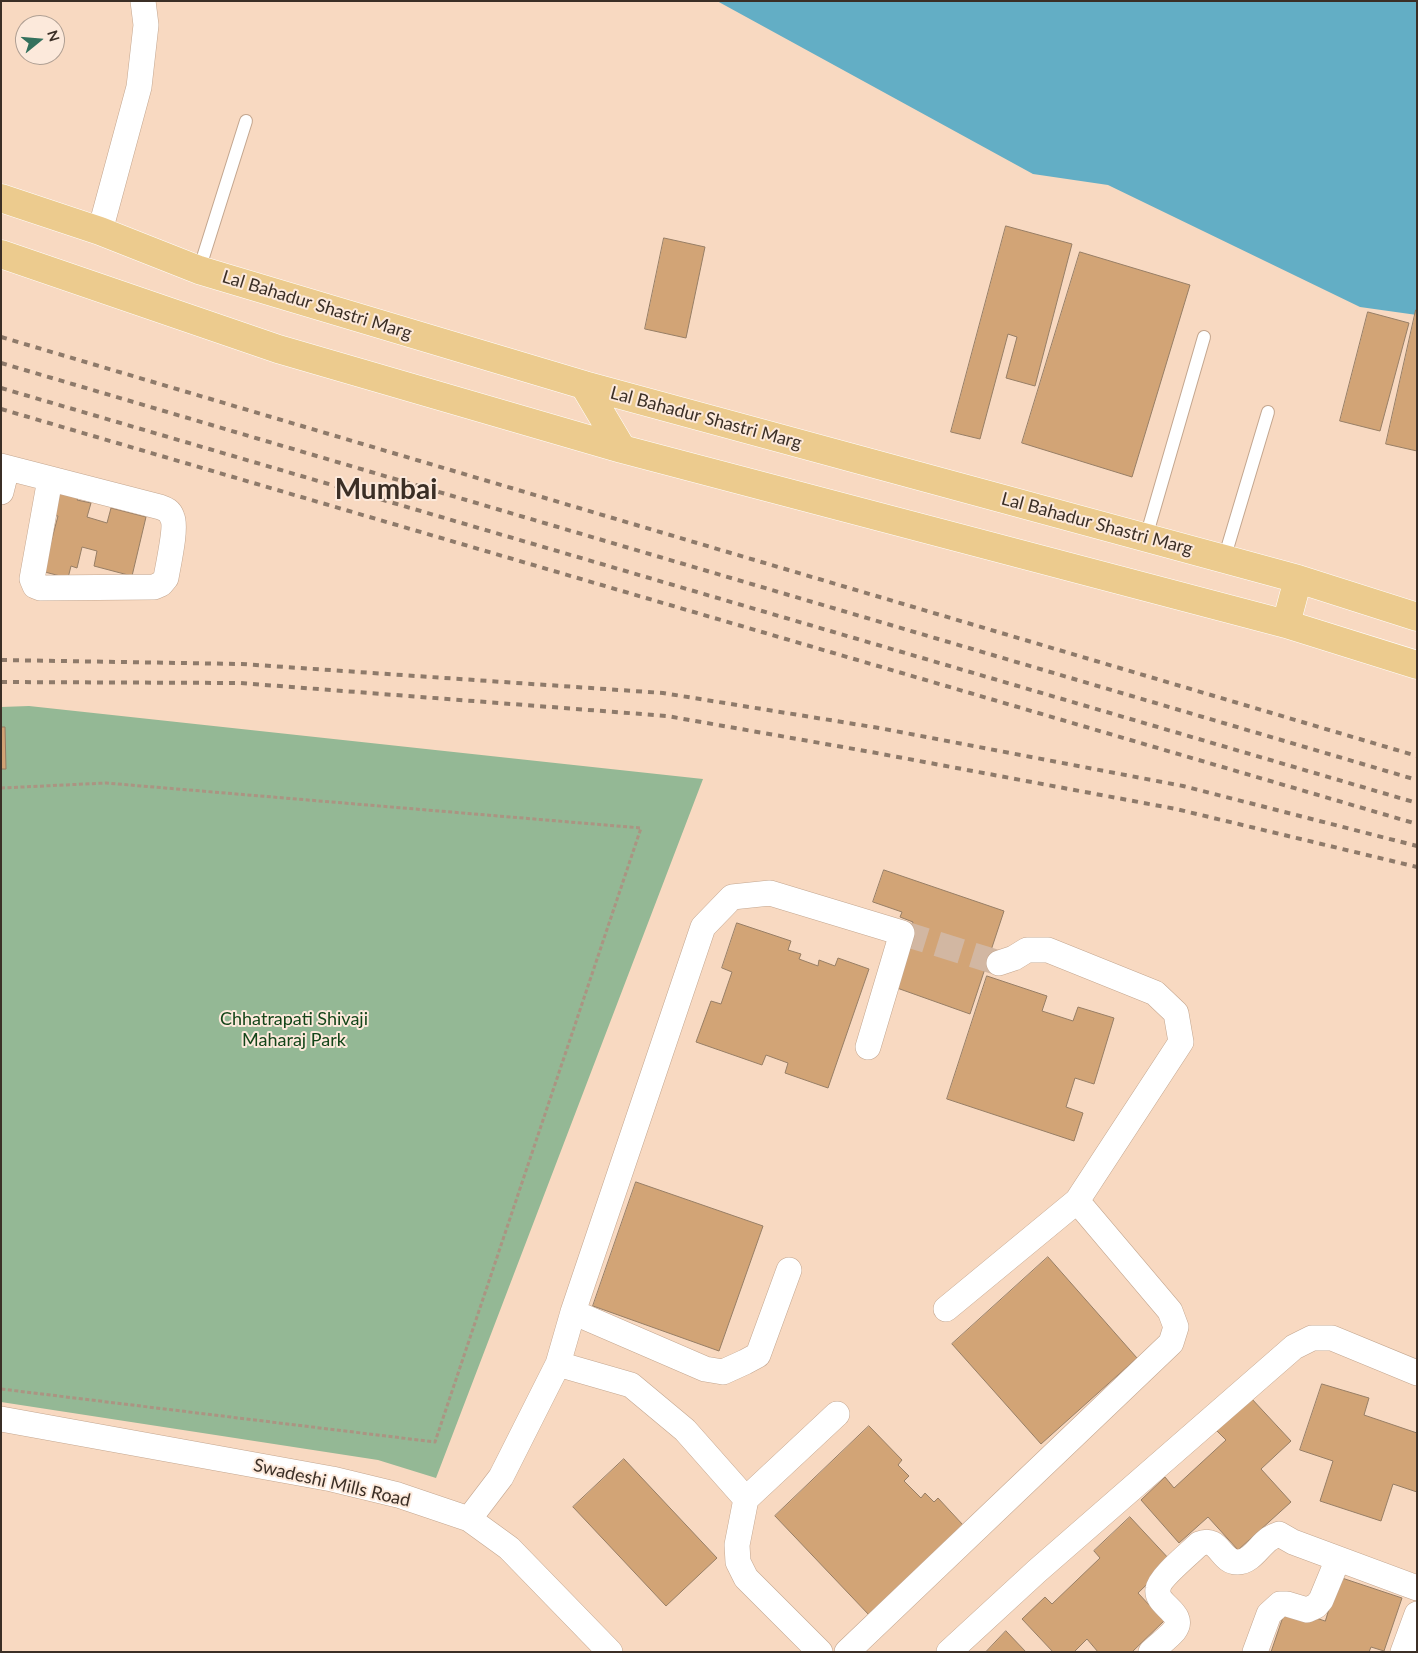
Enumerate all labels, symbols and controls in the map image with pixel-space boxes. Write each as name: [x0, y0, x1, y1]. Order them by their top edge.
north arrow: [15, 15, 65, 65]
text: N: [44, 28, 64, 43]
street label: Lal Bahadur Shastri Marg: [220, 266, 414, 344]
street label: Lal Bahadur Shastri Marg: [608, 382, 804, 454]
district label: Mumbai: [335, 473, 437, 507]
street label: Lal Bahadur Shastri Marg: [999, 488, 1195, 560]
park label: Chhatrapati Shivaji Maharaj Park: [220, 1008, 368, 1050]
street label: Swadeshi Mills Road: [251, 1454, 413, 1512]

